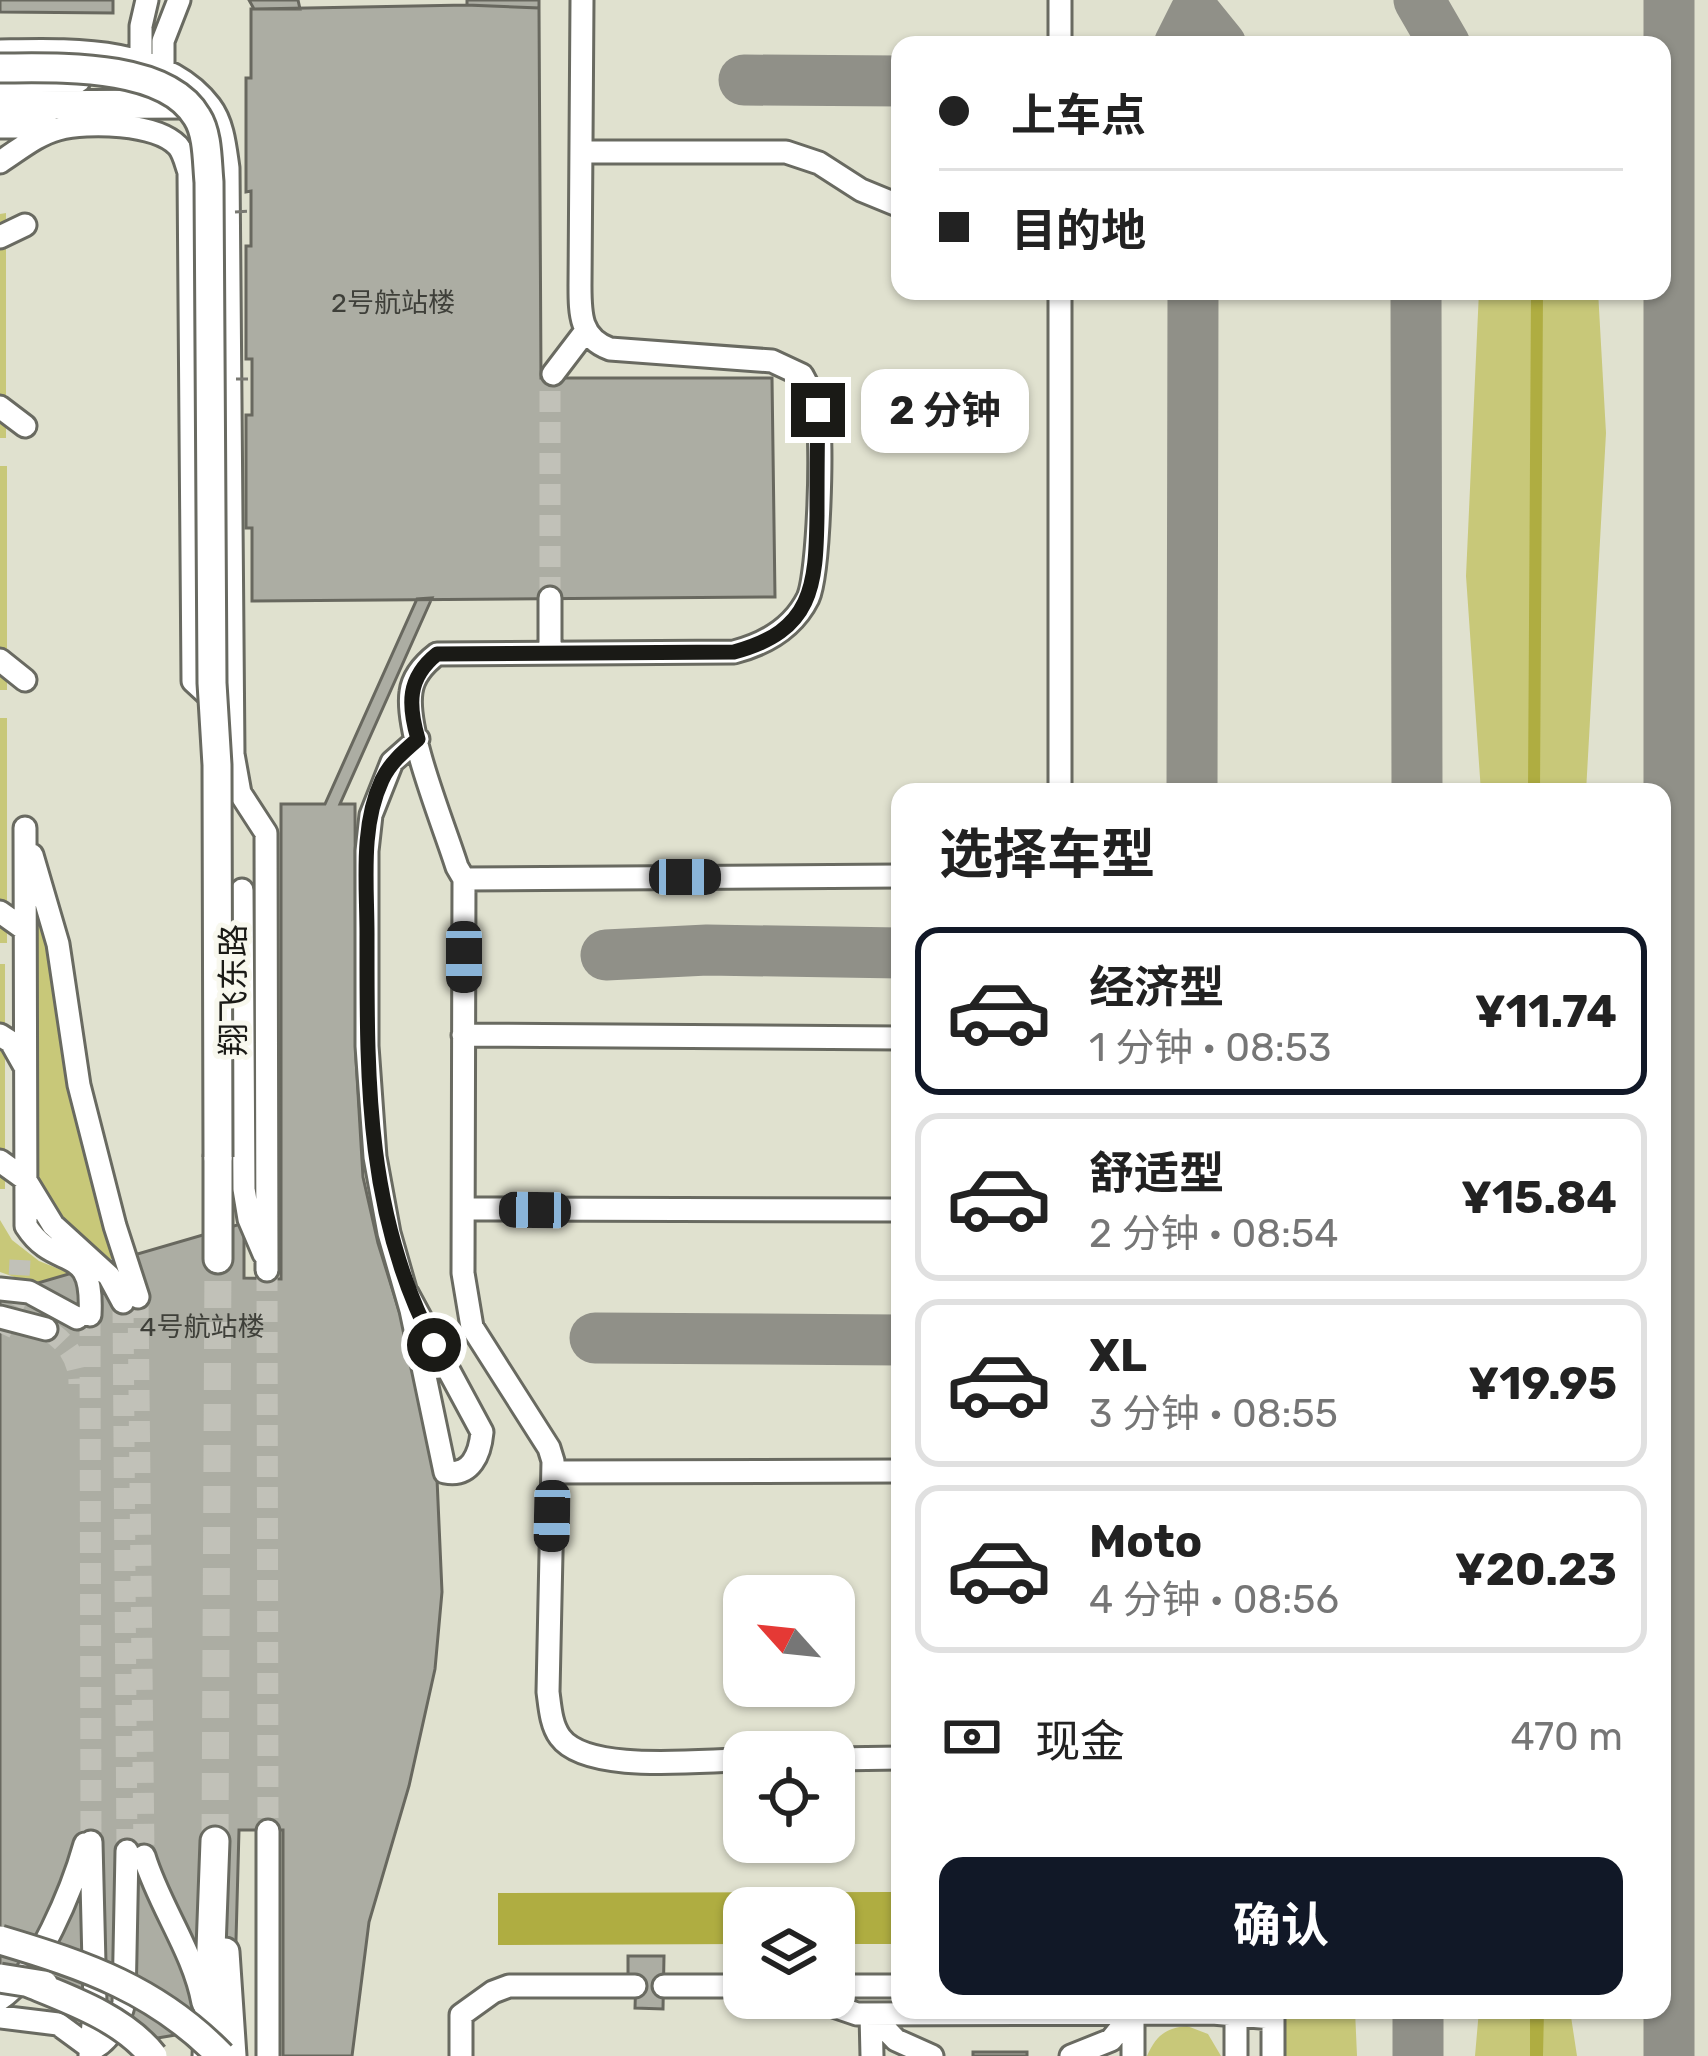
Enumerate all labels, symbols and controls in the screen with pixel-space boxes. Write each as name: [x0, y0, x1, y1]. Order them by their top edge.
text: 上车点: [1011, 89, 1146, 142]
text: 目的地: [1011, 204, 1146, 257]
house number: 2号航站楼: [331, 287, 455, 319]
callout: 2 分钟: [860, 368, 1028, 452]
route end: [791, 383, 845, 437]
text: 2 分钟: [889, 388, 1001, 434]
text: 选择车型: [939, 823, 1155, 887]
car: [649, 859, 721, 895]
car: [446, 921, 482, 993]
street label: 翔飞东路: [214, 924, 253, 1056]
icon: car: [945, 957, 1053, 1065]
text: 经济型: [1089, 961, 1224, 1014]
text: ¥11.74: [1475, 985, 1617, 1038]
text: 1 分钟 · 08:53: [1089, 1025, 1331, 1071]
icon: car: [945, 1143, 1053, 1251]
text: 舒适型: [1089, 1147, 1224, 1200]
text: ¥15.84: [1461, 1171, 1617, 1224]
car: [499, 1191, 571, 1229]
text: 2 分钟 · 08:54: [1089, 1211, 1338, 1257]
house number: 4号航站楼: [140, 1311, 264, 1343]
route start: [407, 1318, 461, 1372]
icon: car: [945, 1329, 1053, 1437]
text: XL: [1089, 1329, 1147, 1382]
text: ¥19.95: [1468, 1357, 1617, 1410]
text: 3 分钟 · 08:55: [1089, 1391, 1338, 1437]
car: [533, 1480, 571, 1552]
icon: car: [945, 1515, 1053, 1623]
text: Moto: [1089, 1515, 1202, 1568]
text: ¥20.23: [1455, 1543, 1617, 1596]
north arrow: [723, 1575, 855, 1707]
map controls: [723, 1575, 855, 2019]
text: 4 分钟 · 08:56: [1089, 1577, 1339, 1623]
icon: cash: [939, 1704, 1005, 1770]
text: 470 m: [1510, 1714, 1623, 1760]
text: 现金: [1035, 1715, 1125, 1768]
button: locate: [723, 1731, 855, 1863]
button: 确认: [939, 1857, 1623, 1995]
button: layers: [723, 1887, 855, 2019]

